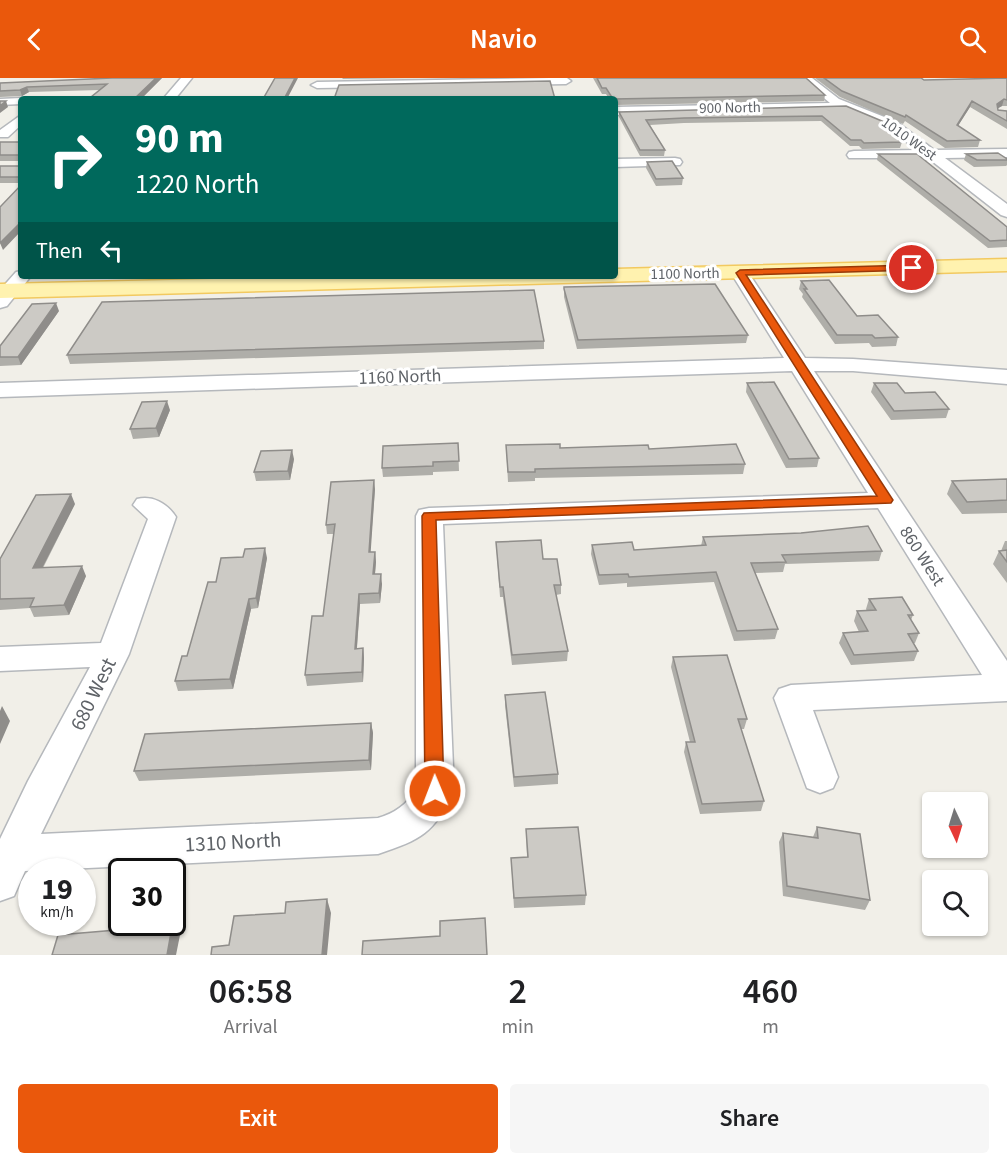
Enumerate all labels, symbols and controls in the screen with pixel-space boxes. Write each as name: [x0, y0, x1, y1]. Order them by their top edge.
text: Navio: [470, 20, 537, 59]
icon: back: [18, 23, 51, 56]
icon: search: [956, 23, 989, 56]
street label: 900 North: [699, 97, 761, 119]
text: 90 m: [135, 109, 224, 169]
street label: 1010 West: [877, 112, 941, 166]
icon: right: [36, 120, 114, 198]
text: 1220 North: [135, 165, 259, 204]
icon: left: [95, 234, 128, 267]
text: Then: [36, 235, 83, 267]
pin: [886, 242, 937, 293]
icon: arrive: [895, 251, 928, 284]
street label: 1100 North: [650, 263, 720, 285]
street label: 1160 North: [358, 363, 442, 391]
street label: 860 West: [893, 521, 951, 591]
street label: 680 West: [62, 652, 124, 736]
position arrow: [403, 759, 467, 823]
north arrow: [922, 792, 988, 858]
map controls: [922, 792, 988, 936]
street label: 1310 North: [184, 824, 282, 860]
speed limit sign: 30: [108, 858, 186, 936]
text: 19: [41, 868, 73, 911]
button: search: [922, 870, 988, 936]
text: km/h: [40, 902, 74, 923]
text: 06:58: [209, 966, 293, 1017]
text: 2: [508, 966, 527, 1017]
text: 460: [743, 966, 798, 1017]
text: Arrival: [224, 1013, 278, 1041]
text: min: [501, 1013, 534, 1041]
text: m: [762, 1013, 779, 1041]
button: Exit: [18, 1084, 498, 1153]
button: Share: [510, 1084, 989, 1153]

